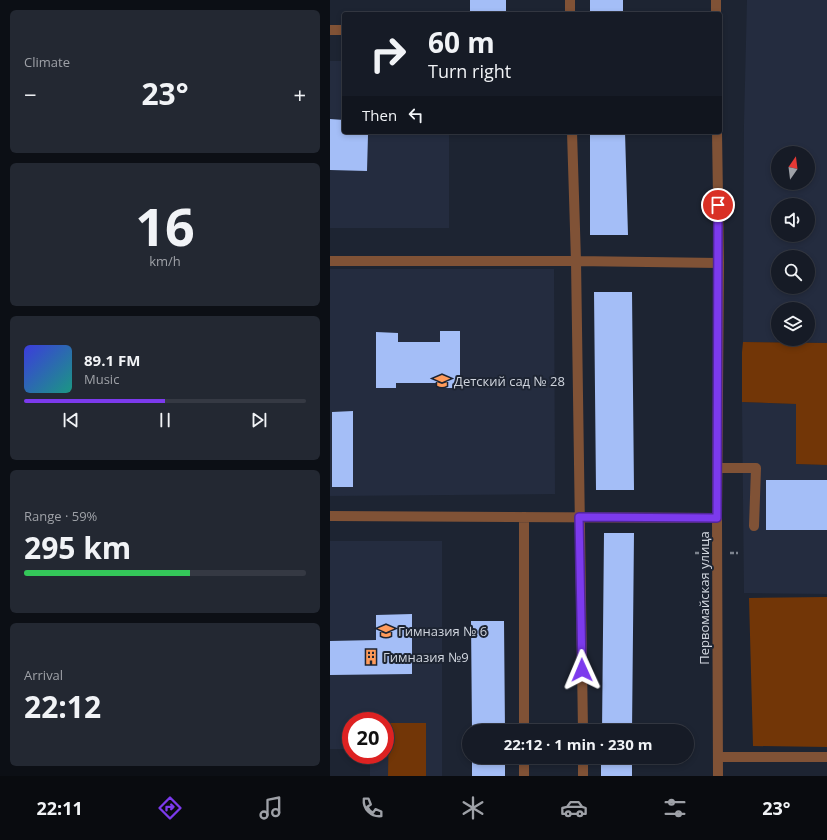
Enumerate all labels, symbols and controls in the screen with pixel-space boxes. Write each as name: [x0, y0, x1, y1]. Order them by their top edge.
text: 60 m: [428, 23, 495, 61]
icon: right: [362, 28, 414, 80]
text: Climate: [24, 53, 70, 71]
text: Turn right: [428, 59, 511, 83]
text: 23°: [141, 73, 189, 114]
text: −: [24, 79, 37, 109]
text: +: [293, 79, 306, 109]
icon: left: [405, 104, 427, 126]
text: Then: [362, 105, 397, 125]
north arrow: [771, 146, 815, 190]
map controls: [771, 146, 815, 346]
pin: [701, 188, 735, 222]
text: 16: [135, 190, 195, 261]
icon: arrive: [707, 194, 729, 216]
button: sound: [771, 198, 815, 242]
button: search: [771, 250, 815, 294]
text: km/h: [149, 252, 181, 270]
button: layers: [771, 302, 815, 346]
text: 89.1 FM: [84, 350, 140, 370]
text: Music: [84, 370, 119, 388]
school or university icon: Детский сад № 28: [433, 372, 451, 390]
place label: Детский сад № 28: [454, 372, 565, 390]
icon: previous: [60, 409, 82, 431]
icon: pause: [154, 409, 176, 431]
icon: next: [248, 409, 270, 431]
text: Range · 59%: [24, 507, 97, 525]
text: 295 km: [24, 527, 131, 568]
street label: Первомайская улица: [695, 531, 713, 665]
school or university icon: Гимназия № 6: [377, 622, 395, 640]
place label: Гимназия № 6: [398, 622, 487, 640]
building icon: Гимназия №9: [362, 648, 380, 666]
place label: Гимназия №9: [383, 648, 469, 666]
position arrow: [561, 649, 603, 691]
text: Arrival: [24, 666, 63, 684]
text: 22:12: [24, 686, 101, 727]
speed limit sign: 20: [342, 712, 394, 764]
text: 22:12 · 1 min · 230 m: [504, 734, 652, 754]
icon: directions: [156, 794, 184, 822]
icon: music: [257, 794, 285, 822]
icon: phone: [358, 794, 386, 822]
icon: climate: [459, 794, 487, 822]
icon: car: [560, 794, 588, 822]
icon: filters: [661, 794, 689, 822]
text: 22:11: [37, 796, 83, 820]
text: 23°: [762, 796, 790, 820]

